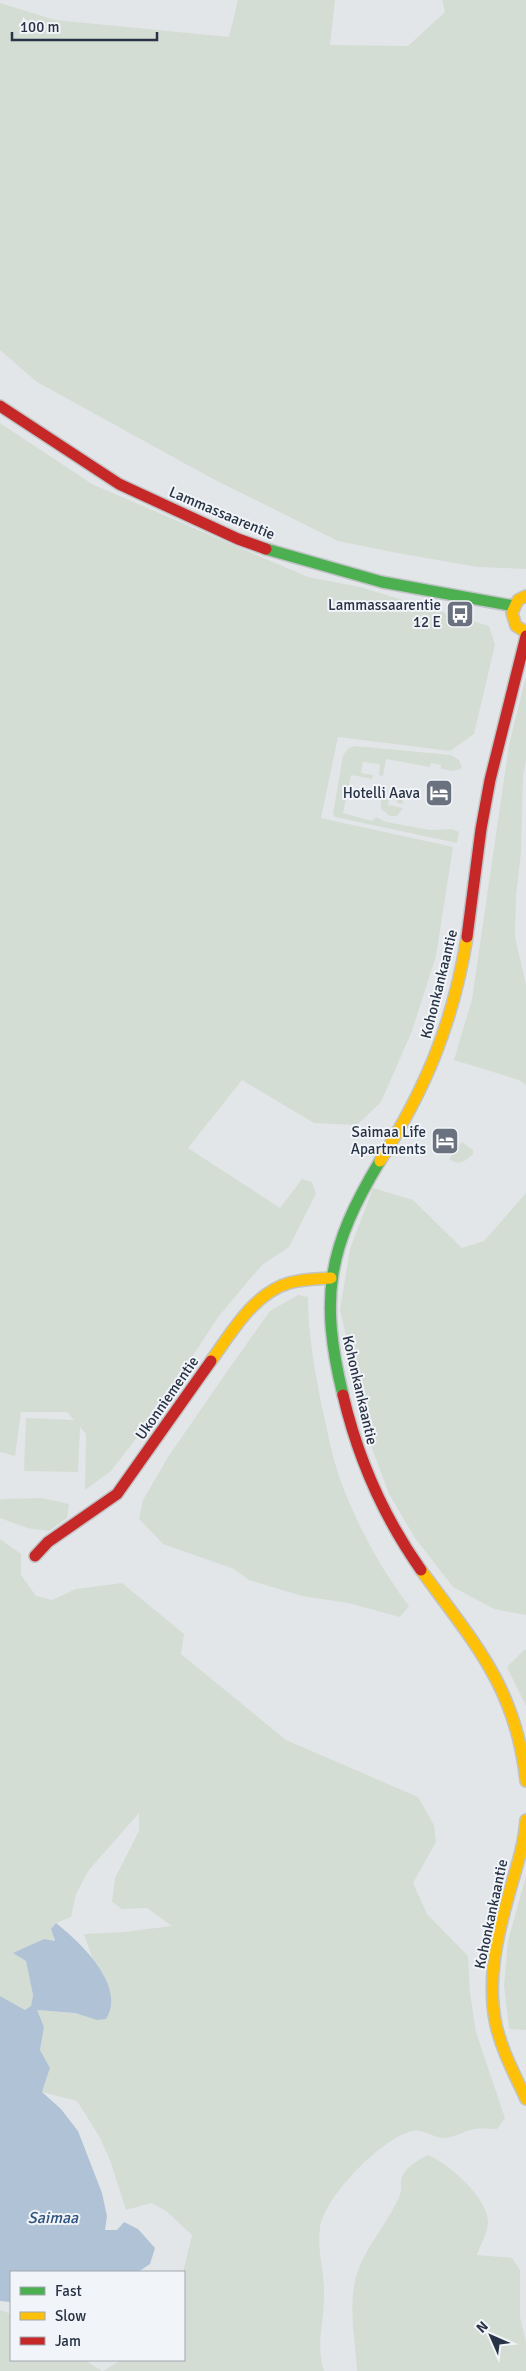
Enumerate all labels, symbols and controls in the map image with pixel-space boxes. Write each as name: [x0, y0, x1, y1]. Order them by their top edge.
scale bar: [12, 10, 158, 42]
text: 100 m: [20, 18, 60, 36]
street label: Lammassaarentie: [166, 483, 278, 543]
place label: Lammassaarentie 12 E: [328, 596, 441, 631]
bus stop icon: Lammassaarentie 12 E: [445, 599, 475, 629]
hotel icon: Hotelli Aava: [424, 778, 454, 808]
place label: Hotelli Aava: [343, 784, 420, 802]
street label: Kohonkankaantie: [417, 928, 461, 1040]
place label: Saimaa Life Apartments: [351, 1123, 426, 1158]
hotel icon: Saimaa Life Apartments: [430, 1126, 460, 1156]
street label: Kohonkankaantie: [339, 1334, 381, 1446]
street label: Ukonniementie: [132, 1353, 202, 1443]
street label: Kohonkankaantie: [471, 1857, 511, 1971]
water label: Saimaa: [28, 2208, 79, 2228]
legend: [10, 2271, 185, 2361]
text: Fast: [55, 2282, 82, 2300]
text: Slow: [55, 2307, 86, 2325]
north arrow: [466, 2311, 516, 2361]
text: N: [473, 2318, 492, 2337]
text: Jam: [55, 2332, 81, 2350]

